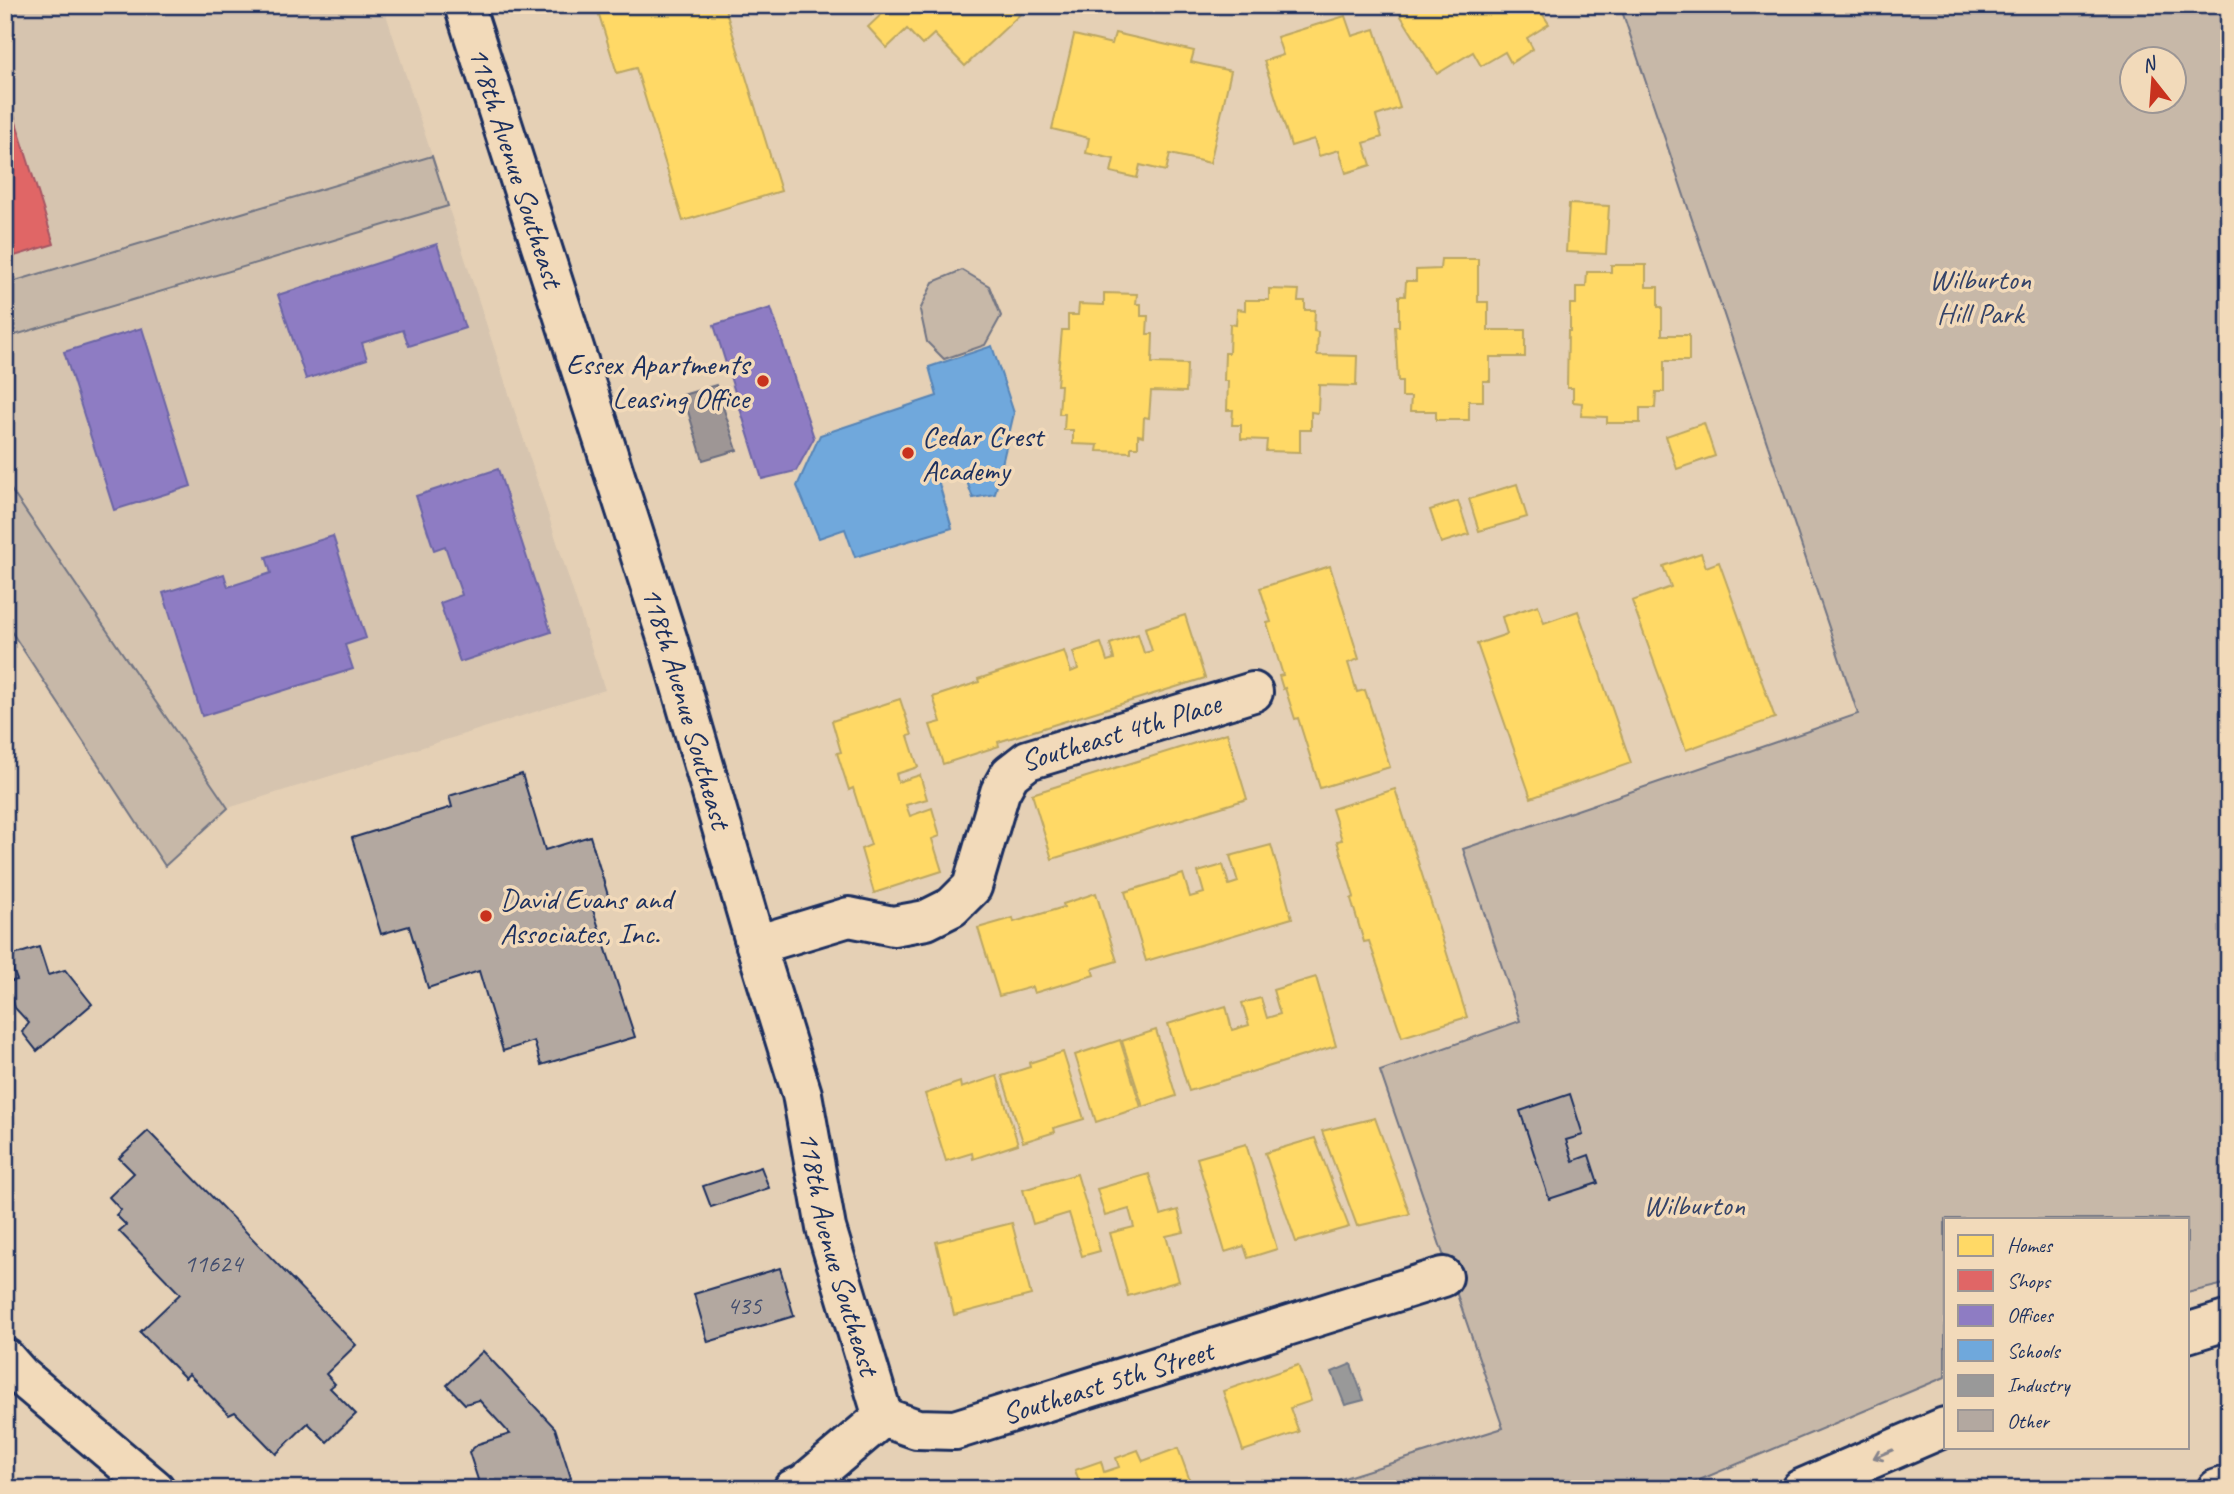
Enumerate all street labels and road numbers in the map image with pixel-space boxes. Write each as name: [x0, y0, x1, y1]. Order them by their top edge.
street label: 118th Avenue Southeast: [460, 42, 573, 295]
street label: 118th Avenue Southeast: [633, 582, 741, 836]
street label: Southeast 4th Place: [1016, 683, 1227, 780]
street label: 118th Avenue Southeast: [790, 1129, 889, 1383]
street label: Southeast 5th Street: [997, 1330, 1221, 1433]

